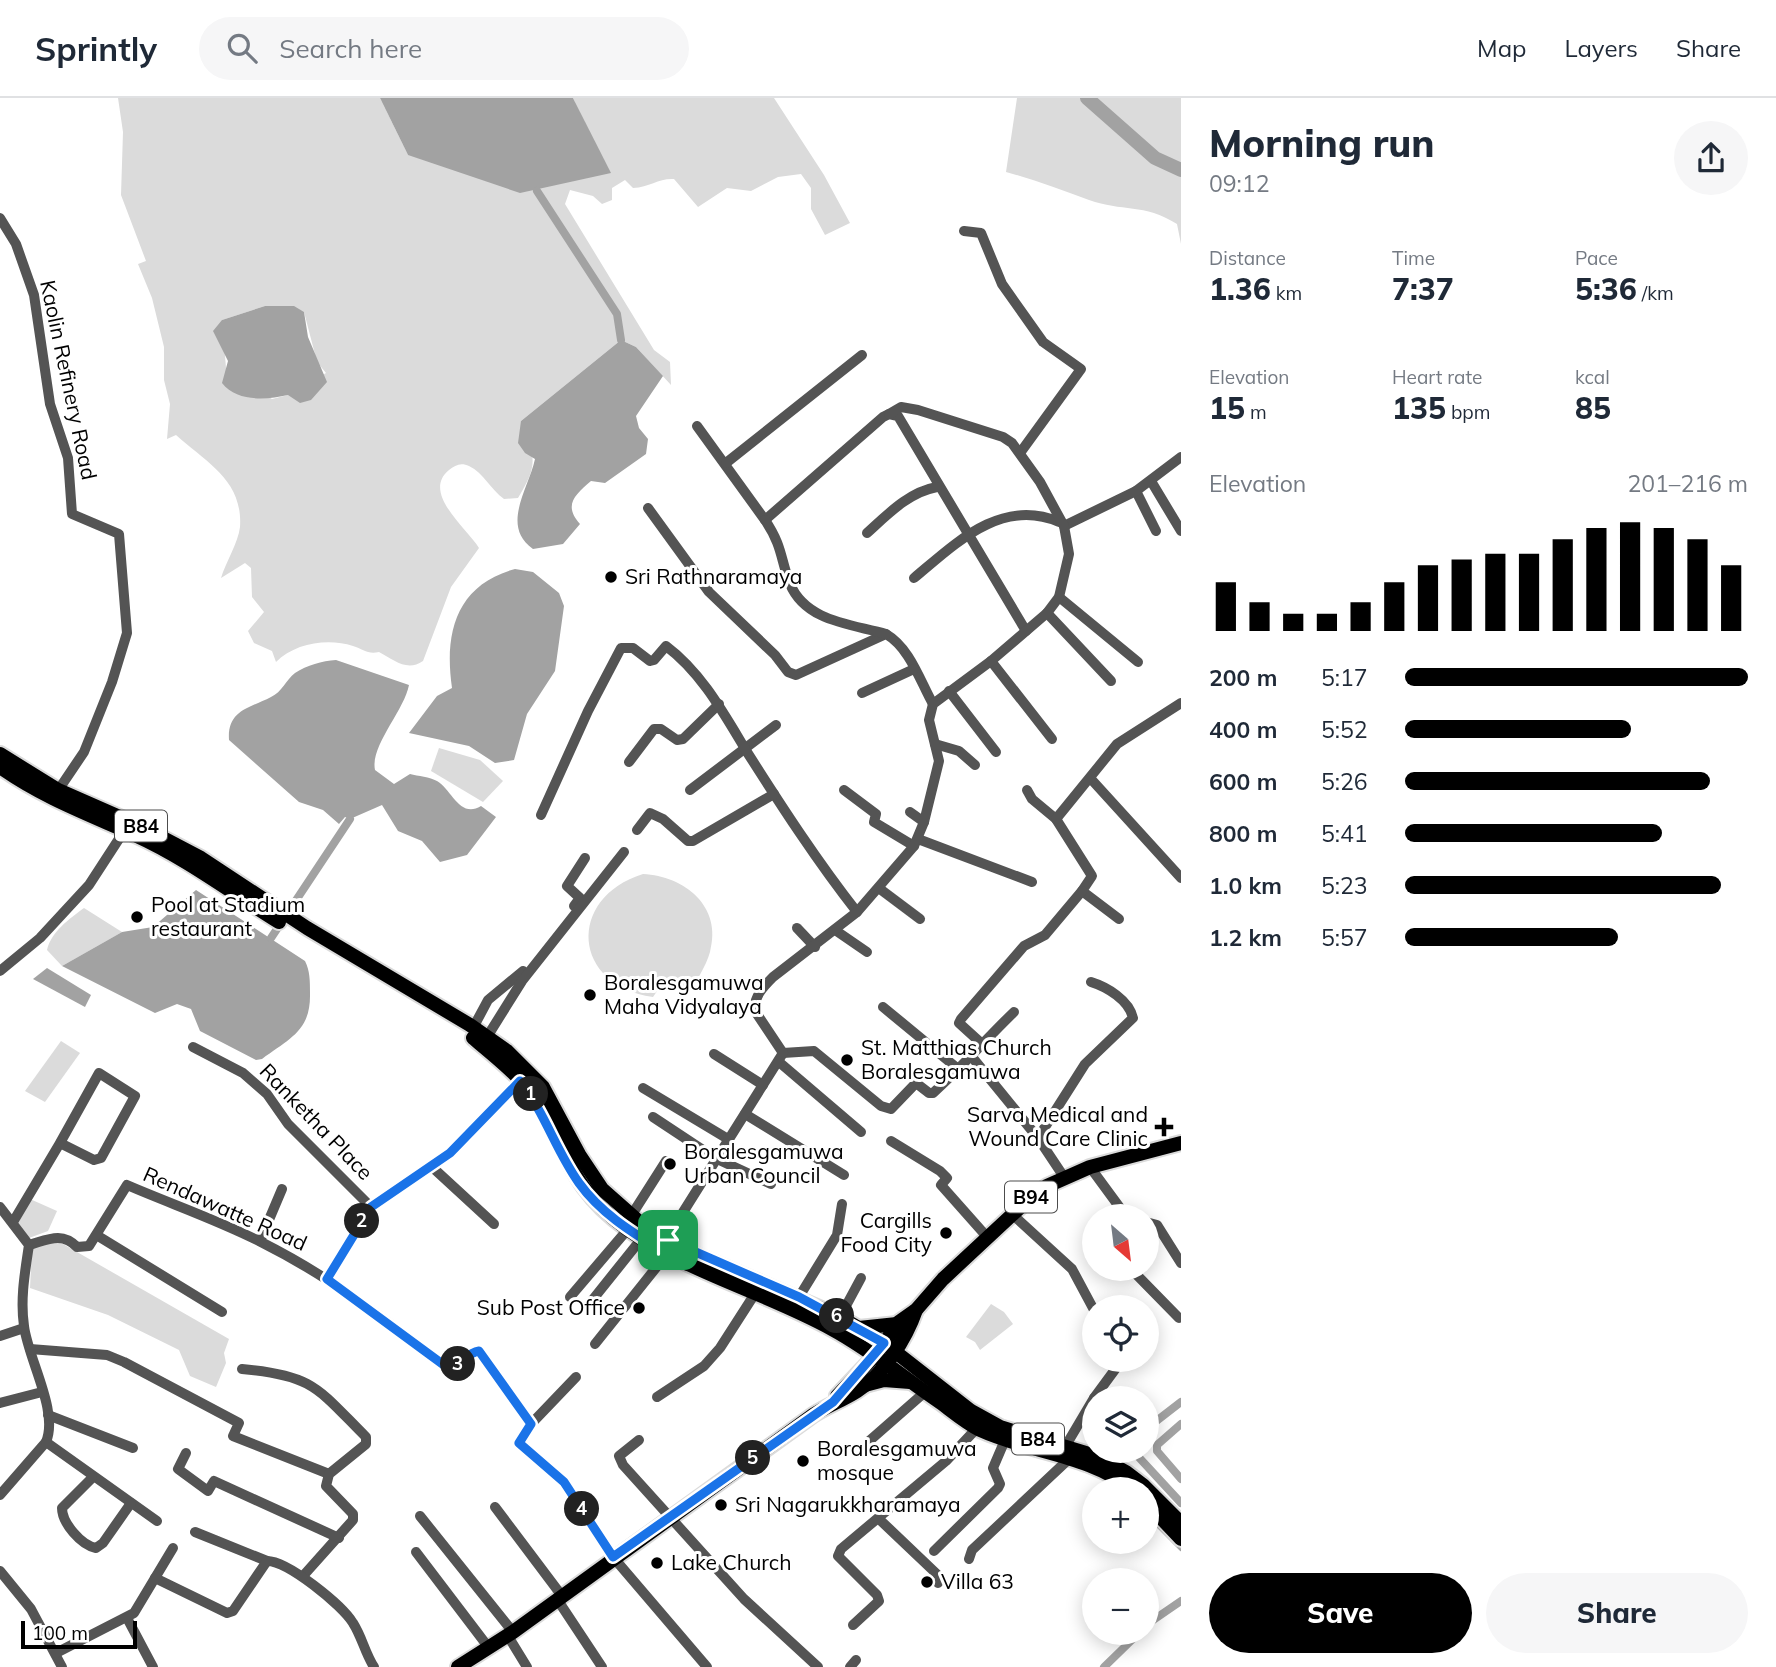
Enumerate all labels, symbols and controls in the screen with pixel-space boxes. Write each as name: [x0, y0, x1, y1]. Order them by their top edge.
search box: [199, 17, 689, 80]
text: Sprintly: [35, 28, 157, 69]
icon: search: [223, 29, 261, 67]
text: Search here: [279, 32, 422, 65]
text: Map: [1477, 33, 1526, 63]
text: Layers: [1564, 33, 1638, 63]
text: Share: [1676, 33, 1741, 63]
text: Morning run: [1209, 119, 1435, 167]
button: share: [1674, 121, 1748, 195]
text: 09:12: [1209, 169, 1269, 198]
text: Distance: [1209, 246, 1286, 270]
text: Time: [1392, 246, 1435, 270]
text: Pace: [1575, 246, 1618, 270]
text: 1.36: [1209, 270, 1271, 308]
text: 7:37: [1392, 270, 1454, 308]
text: 5:36: [1575, 270, 1637, 308]
street label: Kaolin Refinery Road: [35, 278, 103, 482]
text: km: [1271, 281, 1302, 305]
text: /km: [1637, 281, 1674, 305]
text: Elevation: [1209, 365, 1289, 389]
text: Heart rate: [1392, 365, 1482, 389]
text: kcal: [1575, 365, 1610, 389]
text: 15: [1209, 389, 1245, 427]
text: 135: [1392, 389, 1446, 427]
text: 85: [1575, 389, 1611, 427]
text: m: [1245, 400, 1267, 424]
text: bpm: [1446, 400, 1490, 424]
text: Elevation: [1209, 469, 1306, 498]
text: 201–216 m: [1627, 469, 1748, 498]
place label: Sri Rathnaramaya: [625, 563, 802, 589]
marker: Sri Rathnaramaya: [603, 569, 619, 585]
text: 200 m: [1209, 663, 1277, 692]
text: 5:17: [1321, 663, 1368, 692]
text: 400 m: [1209, 715, 1277, 744]
text: 5:52: [1321, 715, 1368, 744]
text: 600 m: [1209, 767, 1277, 796]
text: 5:26: [1321, 767, 1368, 796]
road number: B84: [115, 810, 167, 842]
text: 800 m: [1209, 819, 1277, 848]
text: 5:41: [1321, 819, 1368, 848]
text: 1.0 km: [1209, 871, 1282, 900]
text: 5:23: [1321, 871, 1368, 900]
place label: Pool at Stadium restaurant: [151, 891, 305, 941]
marker: Pool at Stadium restaurant: [129, 909, 145, 925]
text: 1.2 km: [1209, 923, 1282, 952]
text: 5:57: [1321, 923, 1368, 952]
place label: Boralesgamuwa Maha Vidyalaya: [604, 969, 764, 1019]
marker: Boralesgamuwa Maha Vidyalaya: [582, 987, 598, 1003]
place label: St. Matthias Church Boralesgamuwa: [861, 1034, 1052, 1084]
marker: St. Matthias Church Boralesgamuwa: [839, 1052, 855, 1068]
street label: Ranketha Place: [255, 1058, 379, 1185]
pin: 1: [514, 1076, 548, 1112]
text: 1: [525, 1081, 536, 1105]
place label: Sarva Medical and Wound Care Clinic: [967, 1101, 1148, 1151]
marker: Sarva Medical and Wound Care Clinic: [1154, 1117, 1174, 1137]
place label: Boralesgamuwa Urban Council: [684, 1138, 844, 1188]
marker: Boralesgamuwa Urban Council: [662, 1156, 678, 1172]
street label: Rendawatte Road: [140, 1160, 311, 1256]
road number: B94: [1005, 1182, 1057, 1212]
pin: 2: [344, 1204, 380, 1238]
north arrow: [1082, 1204, 1158, 1281]
map controls: [1082, 1204, 1159, 1645]
place label: Cargills Food City: [841, 1207, 932, 1257]
text: 2: [356, 1208, 367, 1232]
pin: [638, 1210, 698, 1270]
icon: arrive: [649, 1221, 687, 1259]
marker: Cargills Food City: [938, 1225, 954, 1241]
place label: Sub Post Office: [477, 1294, 625, 1320]
button: locate: [1082, 1295, 1159, 1372]
pin: 6: [820, 1298, 854, 1334]
marker: Sub Post Office: [631, 1300, 647, 1316]
text: 6: [831, 1303, 842, 1327]
pin: 3: [440, 1346, 476, 1382]
text: 3: [452, 1351, 463, 1375]
button: layers: [1082, 1386, 1159, 1463]
road number: B84: [1012, 1424, 1064, 1455]
place label: Boralesgamuwa mosque: [817, 1435, 977, 1485]
pin: 5: [736, 1440, 770, 1476]
text: 5: [747, 1445, 758, 1469]
marker: Boralesgamuwa mosque: [795, 1453, 811, 1469]
button: +: [1082, 1477, 1159, 1554]
place label: Sri Nagarukkharamaya: [735, 1491, 961, 1517]
pin: 4: [564, 1492, 600, 1526]
text: 4: [576, 1496, 587, 1520]
marker: Sri Nagarukkharamaya: [713, 1497, 729, 1513]
place label: Lake Church: [671, 1549, 791, 1575]
marker: Lake Church: [649, 1555, 665, 1571]
place label: Villa 63: [941, 1568, 1014, 1594]
button: −: [1082, 1568, 1159, 1645]
button: Save: [1209, 1573, 1472, 1653]
button: Share: [1486, 1573, 1748, 1653]
marker: Villa 63: [919, 1574, 935, 1590]
scale bar: [21, 1618, 136, 1650]
text: 100 m: [32, 1621, 88, 1645]

